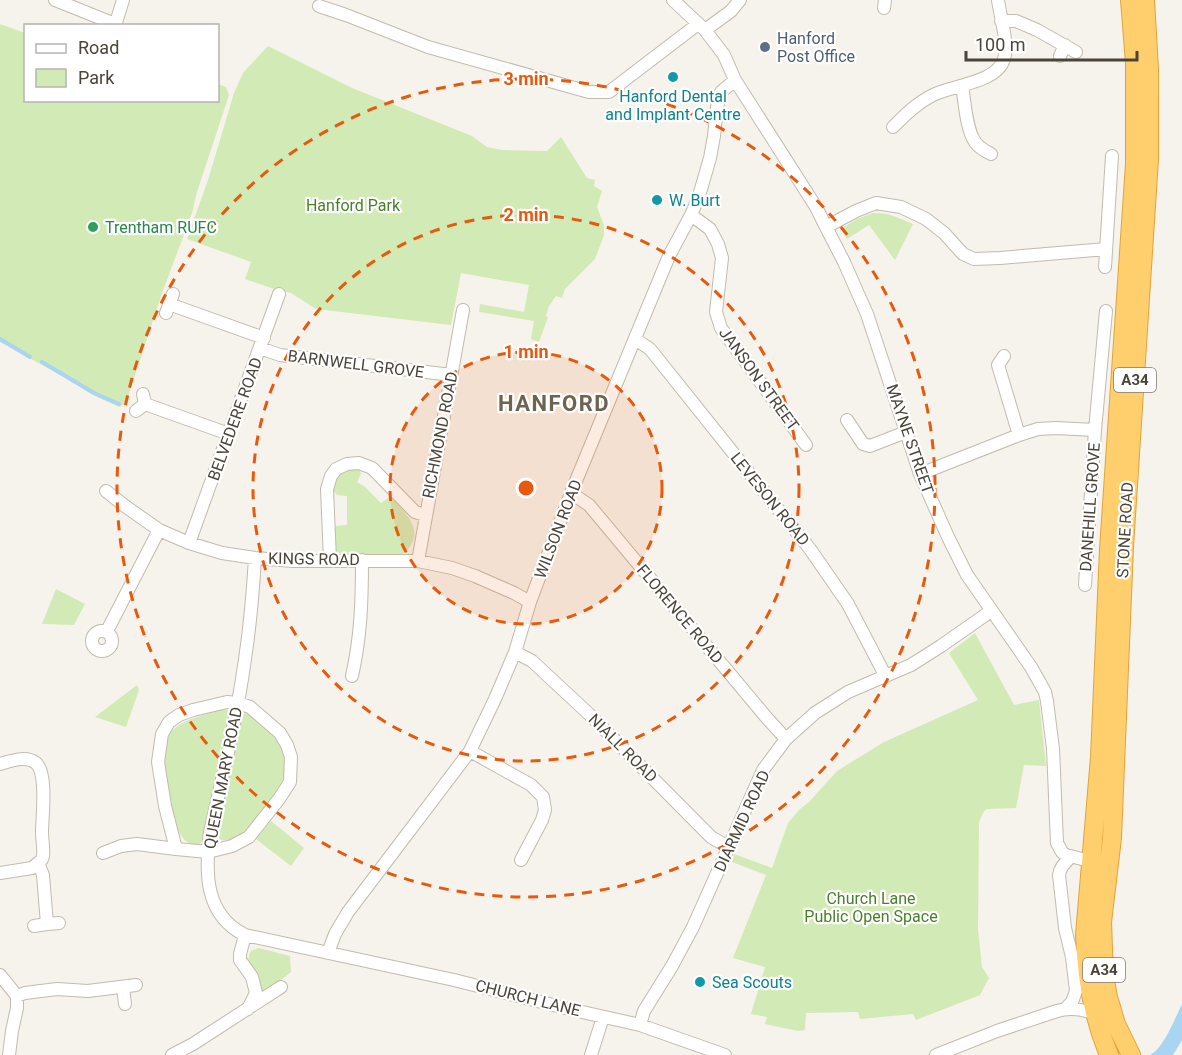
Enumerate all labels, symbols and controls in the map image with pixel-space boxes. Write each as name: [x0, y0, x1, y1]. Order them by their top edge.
legend: [24, 24, 219, 102]
scale bar: [966, 24, 1137, 62]
place label: Hanford Post Office: [777, 29, 855, 66]
text: 100 m: [975, 34, 1026, 55]
text: Road: [78, 37, 119, 58]
marker: Hanford Post Office: [758, 40, 772, 54]
text: Park: [78, 67, 115, 88]
text: 3 min: [503, 68, 549, 89]
marker: Hanford Dental and Implant Centre: [666, 70, 680, 84]
place label: Hanford Dental and Implant Centre: [605, 87, 741, 124]
place label: W. Burt: [669, 191, 720, 210]
marker: W. Burt: [650, 193, 664, 207]
park label: Hanford Park: [306, 196, 401, 215]
text: 2 min: [503, 204, 549, 225]
place label: Trentham RUFC: [105, 218, 217, 237]
marker: Trentham RUFC: [86, 220, 100, 234]
street label: JANSON STREET: [715, 324, 803, 435]
text: 1 min: [503, 341, 549, 362]
street label: BARNWELL GROVE: [287, 346, 425, 382]
street label: BELVEDERE ROAD: [204, 355, 266, 483]
road number: A34: [1114, 368, 1156, 392]
street label: RICHMOND ROAD: [418, 370, 462, 500]
street label: MAYNE STREET: [882, 382, 938, 497]
district label: HANFORD: [498, 391, 610, 416]
street label: DANEHILL GROVE: [1076, 442, 1104, 572]
street label: LEVESON ROAD: [727, 449, 813, 549]
street label: WILSON ROAD: [530, 477, 586, 581]
centre of rings: [516, 478, 536, 498]
street label: STONE ROAD: [1113, 482, 1137, 578]
street label: KINGS ROAD: [268, 549, 360, 569]
street label: FLORENCE ROAD: [633, 561, 727, 667]
street label: QUEEN MARY ROAD: [200, 705, 246, 851]
street label: NIALL ROAD: [585, 710, 661, 786]
street label: DIARMID ROAD: [710, 767, 774, 875]
park label: Church Lane Public Open Space: [804, 889, 938, 926]
road number: A34: [1083, 958, 1125, 982]
place label: Sea Scouts: [712, 973, 792, 992]
marker: Sea Scouts: [693, 975, 707, 989]
street label: CHURCH LANE: [474, 976, 582, 1020]

